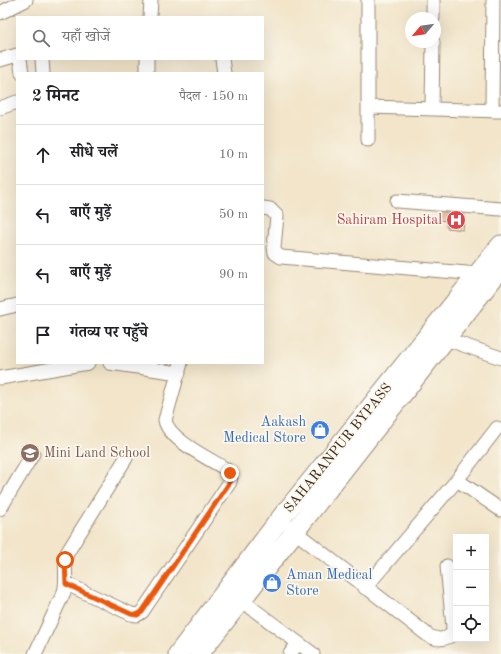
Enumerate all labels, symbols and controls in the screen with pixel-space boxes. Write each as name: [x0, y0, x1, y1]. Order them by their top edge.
north arrow: [405, 12, 441, 48]
search box: [16, 16, 264, 60]
icon: search: [30, 27, 52, 49]
text: यहाँ खोजें: [62, 30, 110, 45]
text: 2 मिनट: [32, 88, 79, 105]
text: पैदल · 150 m: [179, 90, 248, 103]
icon: ahead: [32, 144, 54, 166]
text: सीधे चलें: [70, 146, 118, 161]
text: 10 m: [219, 148, 248, 161]
icon: left: [32, 204, 54, 226]
text: बाएँ मुड़ें: [70, 206, 111, 221]
text: 50 m: [219, 208, 248, 221]
hospital icon: Sahiram Hospital: [445, 209, 467, 231]
place label: Sahiram Hospital: [337, 213, 442, 227]
icon: left: [32, 264, 54, 286]
text: बाएँ मुड़ें: [70, 266, 111, 281]
text: 90 m: [219, 268, 248, 281]
icon: arrive: [32, 324, 54, 346]
text: गंतव्य पर पहुँचे: [70, 326, 148, 341]
street label: SAHARANPUR BYPASS: [282, 381, 394, 515]
place label: Aakash Medical Store: [223, 415, 306, 445]
shop icon: Aakash Medical Store: [309, 419, 331, 441]
school or university icon: Mini Land School: [19, 442, 41, 464]
place label: Mini Land School: [44, 446, 150, 460]
route end: [221, 464, 239, 482]
map controls: [453, 534, 489, 642]
button: +: [453, 534, 489, 570]
route start: [56, 551, 74, 569]
place label: Aman Medical Store: [286, 568, 372, 598]
button: −: [453, 570, 489, 606]
shop icon: Aman Medical Store: [261, 572, 283, 594]
button: locate: [453, 606, 489, 642]

